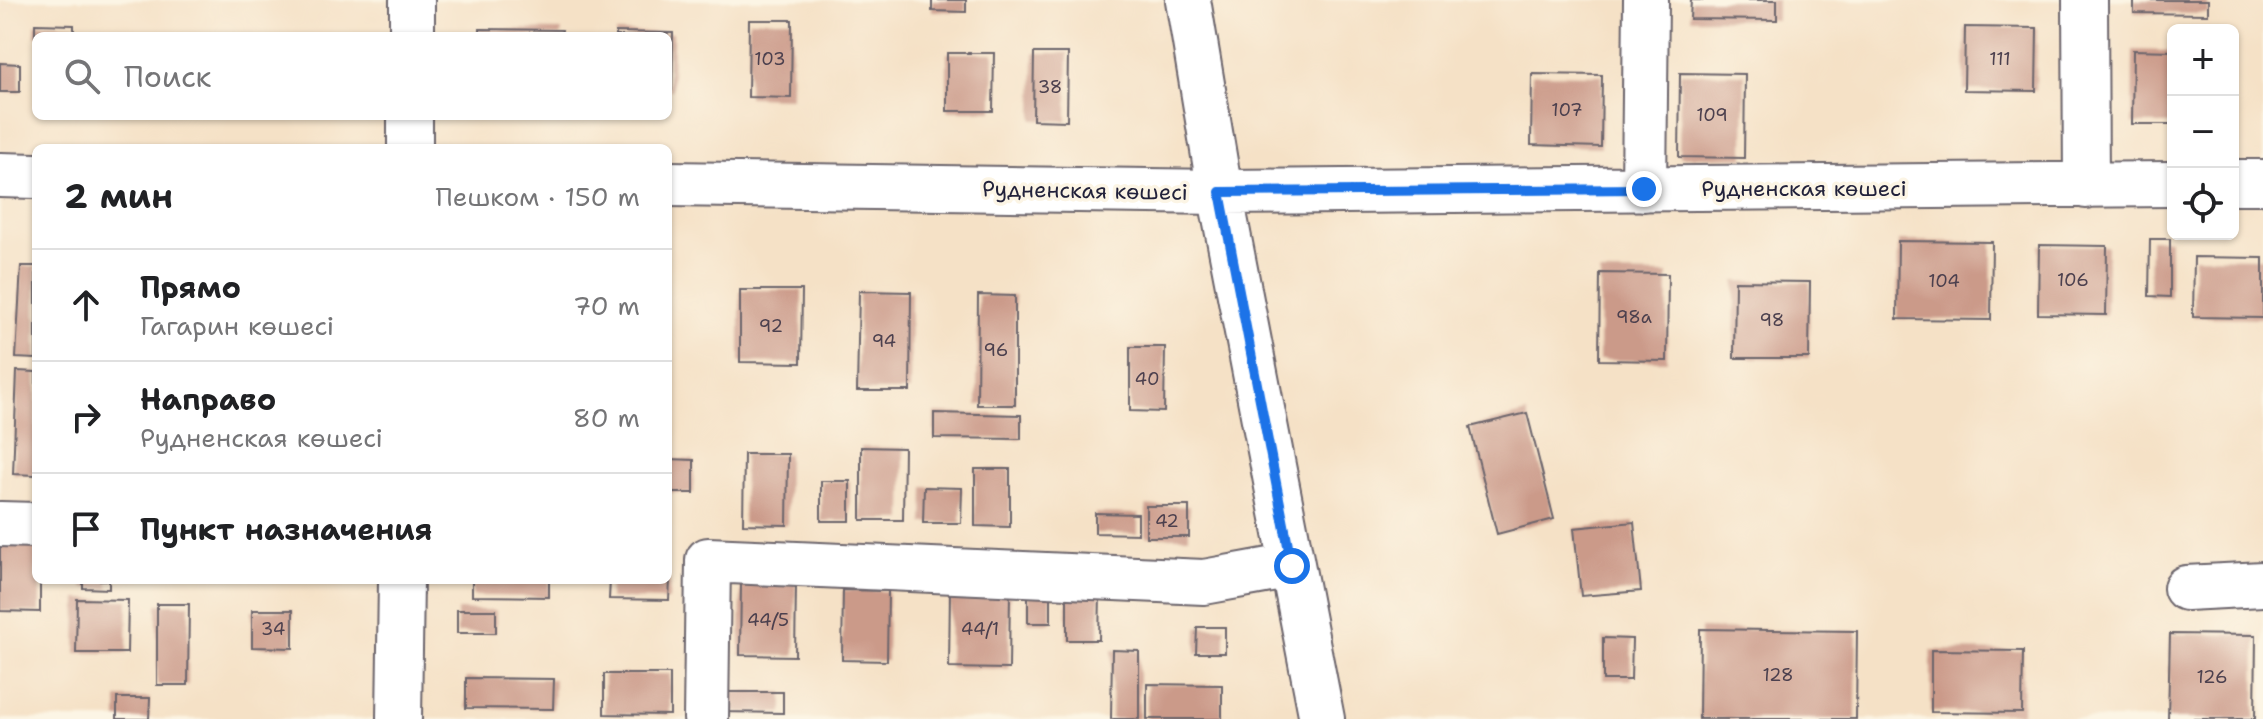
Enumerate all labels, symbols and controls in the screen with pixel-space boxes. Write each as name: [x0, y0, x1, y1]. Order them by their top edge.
map controls: [2167, 24, 2239, 240]
button: +: [2167, 24, 2239, 96]
search box: [32, 32, 672, 120]
house number: 103: [754, 47, 786, 71]
house number: 111: [1989, 47, 2011, 71]
icon: search: [60, 54, 104, 98]
text: Поиск: [124, 56, 212, 97]
house number: 38: [1038, 75, 1062, 99]
button: −: [2167, 96, 2239, 168]
house number: 107: [1551, 98, 1583, 122]
house number: 109: [1696, 103, 1728, 127]
button: locate: [2167, 168, 2239, 240]
route end: [1626, 171, 1662, 207]
text: 2 мин: [64, 173, 173, 219]
street label: Рудненская көшесі: [982, 174, 1188, 207]
street label: Рудненская көшесі: [1701, 174, 1907, 203]
text: Пешком · 150 m: [436, 179, 640, 214]
text: Прямо: [140, 267, 241, 308]
house number: 106: [2057, 268, 2089, 292]
house number: 104: [1928, 269, 1960, 293]
icon: ahead: [64, 283, 108, 327]
text: 70 m: [573, 288, 640, 323]
house number: 98а: [1616, 305, 1652, 329]
text: Гагарин көшесі: [140, 308, 334, 343]
house number: 98: [1760, 308, 1784, 332]
house number: 92: [759, 314, 783, 338]
house number: 94: [872, 329, 896, 353]
house number: 96: [984, 338, 1008, 362]
house number: 40: [1134, 367, 1160, 391]
text: Направо: [140, 379, 276, 420]
icon: right: [64, 395, 108, 439]
text: 80 m: [573, 400, 640, 435]
text: Рудненская көшесі: [140, 420, 383, 455]
icon: arrive: [64, 507, 108, 551]
text: Пункт назначения: [140, 509, 432, 550]
house number: 42: [1155, 509, 1179, 533]
route start: [1274, 548, 1310, 584]
house number: 44/5: [747, 608, 789, 632]
house number: 34: [261, 617, 285, 641]
house number: 44/1: [961, 617, 999, 641]
house number: 128: [1762, 663, 1794, 687]
house number: 126: [2196, 665, 2228, 689]

